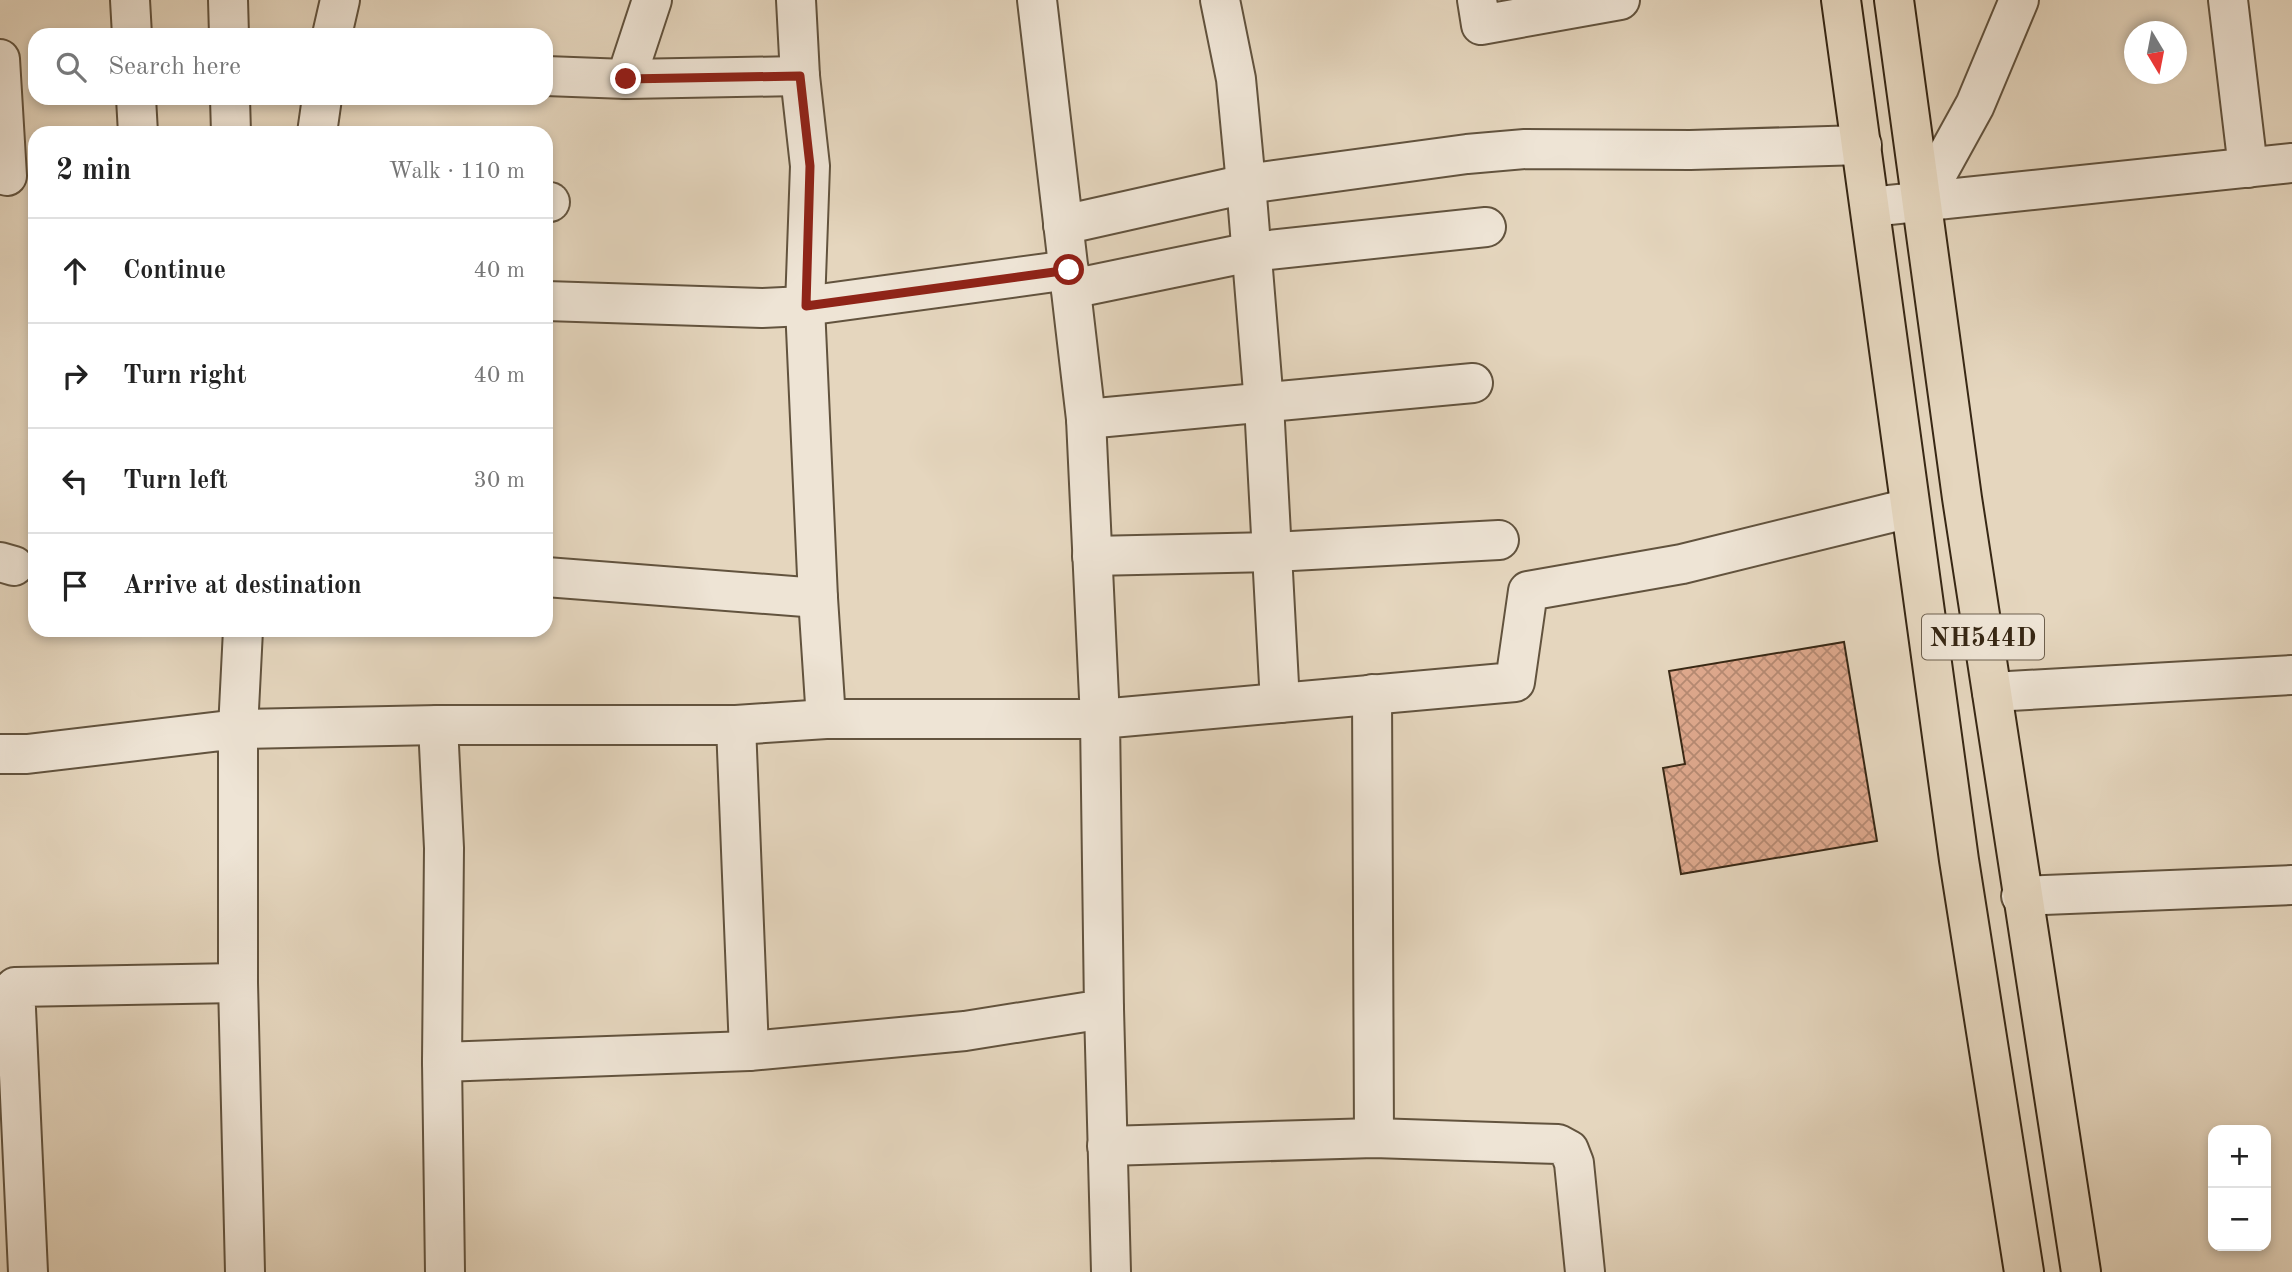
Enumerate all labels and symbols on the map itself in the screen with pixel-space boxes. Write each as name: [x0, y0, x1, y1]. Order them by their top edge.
north arrow: [2124, 21, 2187, 84]
route end: [610, 63, 641, 94]
route start: [1053, 254, 1084, 285]
road number: NH544D: [1922, 614, 2044, 660]

